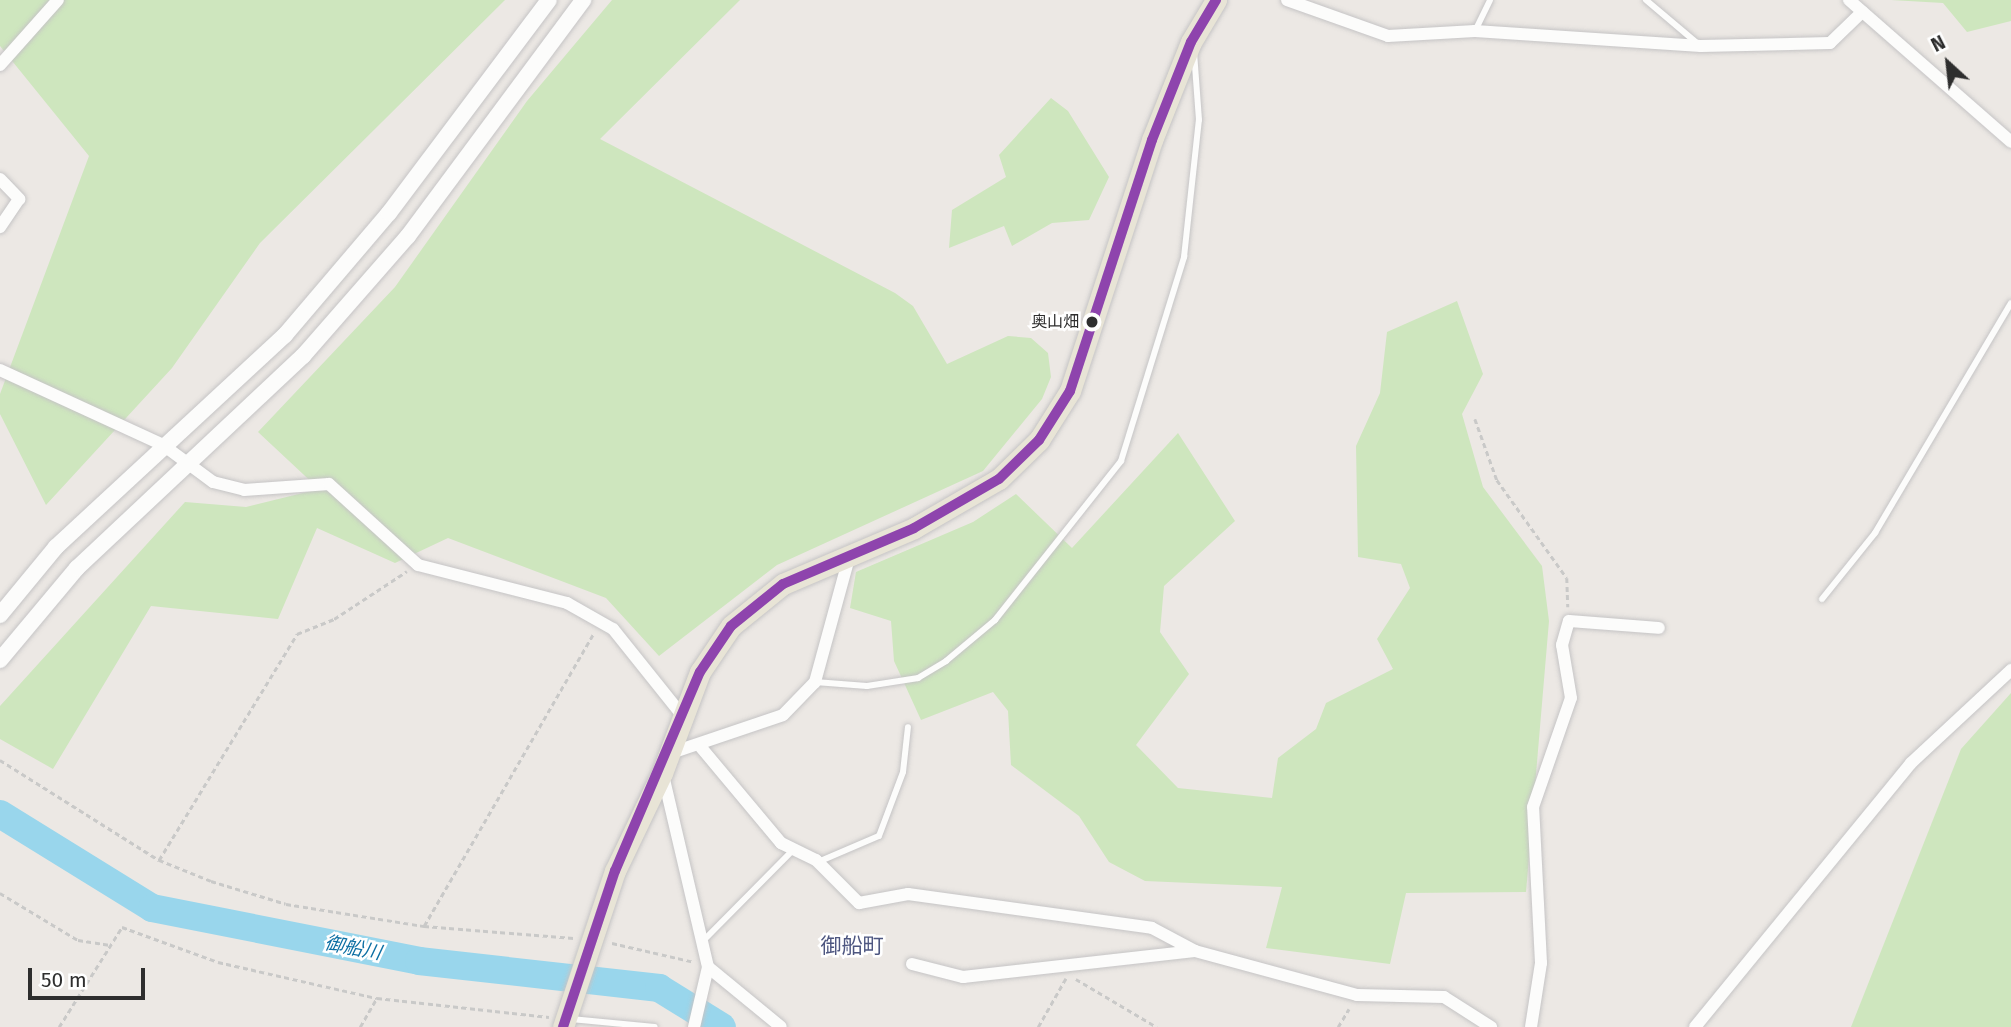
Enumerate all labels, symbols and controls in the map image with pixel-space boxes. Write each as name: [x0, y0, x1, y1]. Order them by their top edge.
north arrow: [1913, 28, 1983, 98]
text: N: [1927, 31, 1949, 57]
place label: 奥山畑: [1031, 312, 1079, 332]
marker: 奥山畑: [1085, 315, 1099, 329]
water label: 御船川: [323, 931, 383, 965]
district label: 御船町: [821, 933, 883, 959]
scale bar: [32, 954, 149, 998]
text: 50 m: [41, 967, 87, 993]

